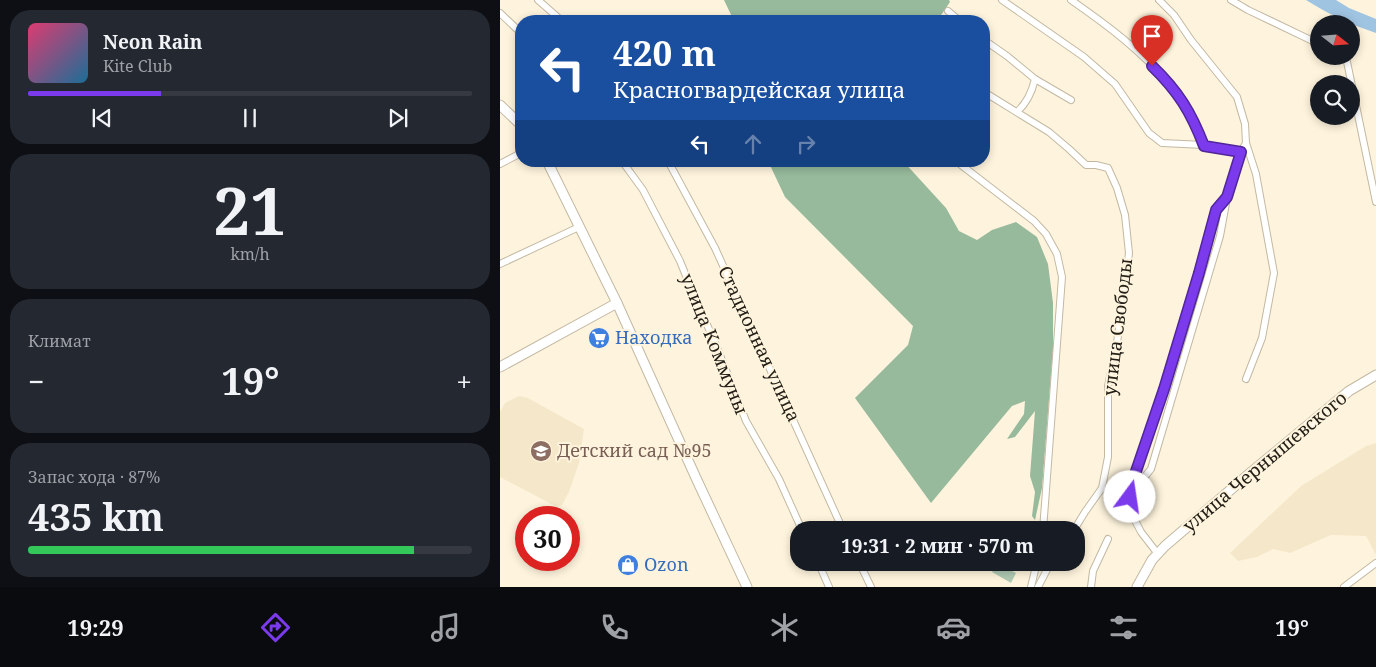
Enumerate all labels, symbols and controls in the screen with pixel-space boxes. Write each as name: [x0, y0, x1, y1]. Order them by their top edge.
pin: [1131, 15, 1173, 66]
north arrow: [1310, 15, 1360, 65]
map controls: [1310, 15, 1360, 125]
icon: arrive: [1138, 22, 1166, 50]
text: Neon Rain: [103, 29, 202, 55]
text: 420 m: [613, 29, 716, 76]
icon: left: [530, 35, 595, 100]
text: Kite Club: [103, 55, 172, 77]
text: Красногвардейская улица: [613, 74, 905, 104]
button: search: [1310, 75, 1360, 125]
icon: previous: [88, 104, 116, 132]
icon: pause: [236, 104, 264, 132]
icon: next: [384, 104, 412, 132]
icon: left: [686, 130, 714, 158]
icon: ahead: [739, 130, 767, 158]
icon: right: [792, 130, 820, 158]
text: 21: [213, 166, 287, 254]
text: km/h: [230, 243, 270, 265]
street label: улица Свободы: [1097, 256, 1137, 397]
street label: Стадионная улица: [713, 262, 807, 425]
street label: улица Коммуны: [676, 270, 754, 418]
place label: Находка: [615, 325, 692, 349]
supermarket icon: Находка: [587, 326, 611, 350]
text: Климат: [28, 330, 91, 352]
text: 19°: [221, 354, 279, 406]
text: −: [28, 362, 44, 400]
text: +: [456, 362, 472, 400]
street label: улица Чернышевского: [1177, 385, 1351, 537]
place label: Детский сад №95: [557, 438, 712, 462]
school or university icon: Детский сад №95: [529, 439, 553, 463]
text: Запас хода · 87%: [28, 466, 160, 488]
position arrow: [1103, 470, 1155, 522]
text: 435 km: [28, 490, 164, 542]
speed limit sign: 30: [515, 506, 580, 571]
text: 19:31 · 2 мин · 570 m: [841, 533, 1034, 559]
place label: Ozon: [644, 552, 689, 576]
shop icon: Ozon: [616, 553, 640, 577]
icon: directions: [258, 610, 293, 645]
icon: music: [428, 610, 463, 645]
icon: phone: [597, 610, 632, 645]
icon: climate: [767, 610, 802, 645]
icon: car: [936, 610, 971, 645]
icon: filters: [1106, 610, 1141, 645]
text: 19:29: [67, 612, 124, 642]
text: 19°: [1275, 612, 1309, 642]

